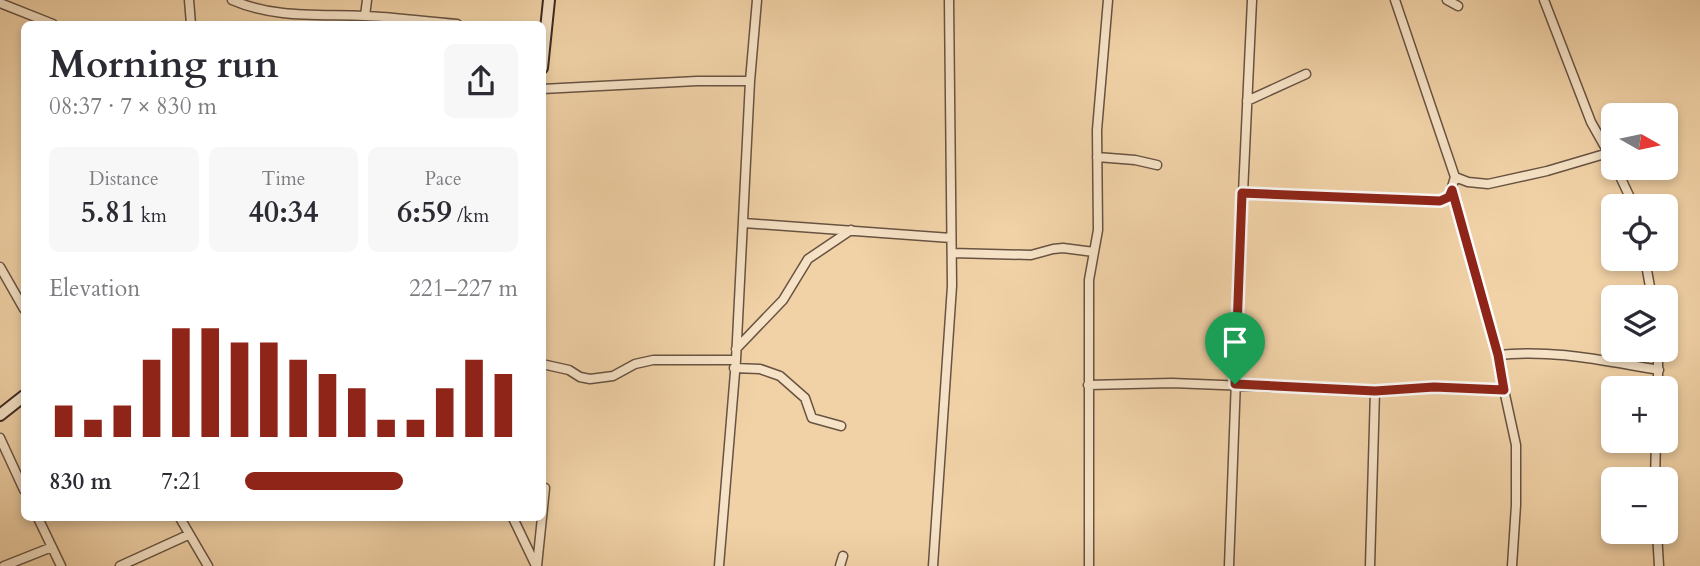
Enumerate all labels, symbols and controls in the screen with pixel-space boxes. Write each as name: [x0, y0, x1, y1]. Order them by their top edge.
text: Morning run: [49, 39, 279, 91]
button: share: [444, 44, 518, 118]
text: 08:37 · 7 × 830 m: [49, 91, 217, 122]
north arrow: [1601, 103, 1678, 180]
map controls: [1601, 103, 1678, 544]
text: Distance: [89, 166, 159, 192]
text: Time: [262, 166, 305, 192]
text: Pace: [425, 166, 462, 192]
text: 5.81: [81, 192, 136, 233]
text: 40:34: [248, 192, 319, 233]
text: 6:59: [397, 192, 452, 233]
button: locate: [1601, 194, 1678, 271]
text: km: [136, 203, 167, 229]
text: /km: [452, 203, 489, 229]
text: Elevation: [49, 273, 140, 304]
text: 221–227 m: [409, 273, 518, 304]
button: layers: [1601, 285, 1678, 362]
pin: [1205, 312, 1265, 384]
icon: arrive: [1216, 323, 1254, 361]
button: +: [1601, 376, 1678, 453]
text: 830 m: [49, 466, 112, 497]
text: 7:21: [161, 466, 202, 497]
button: −: [1601, 467, 1678, 544]

